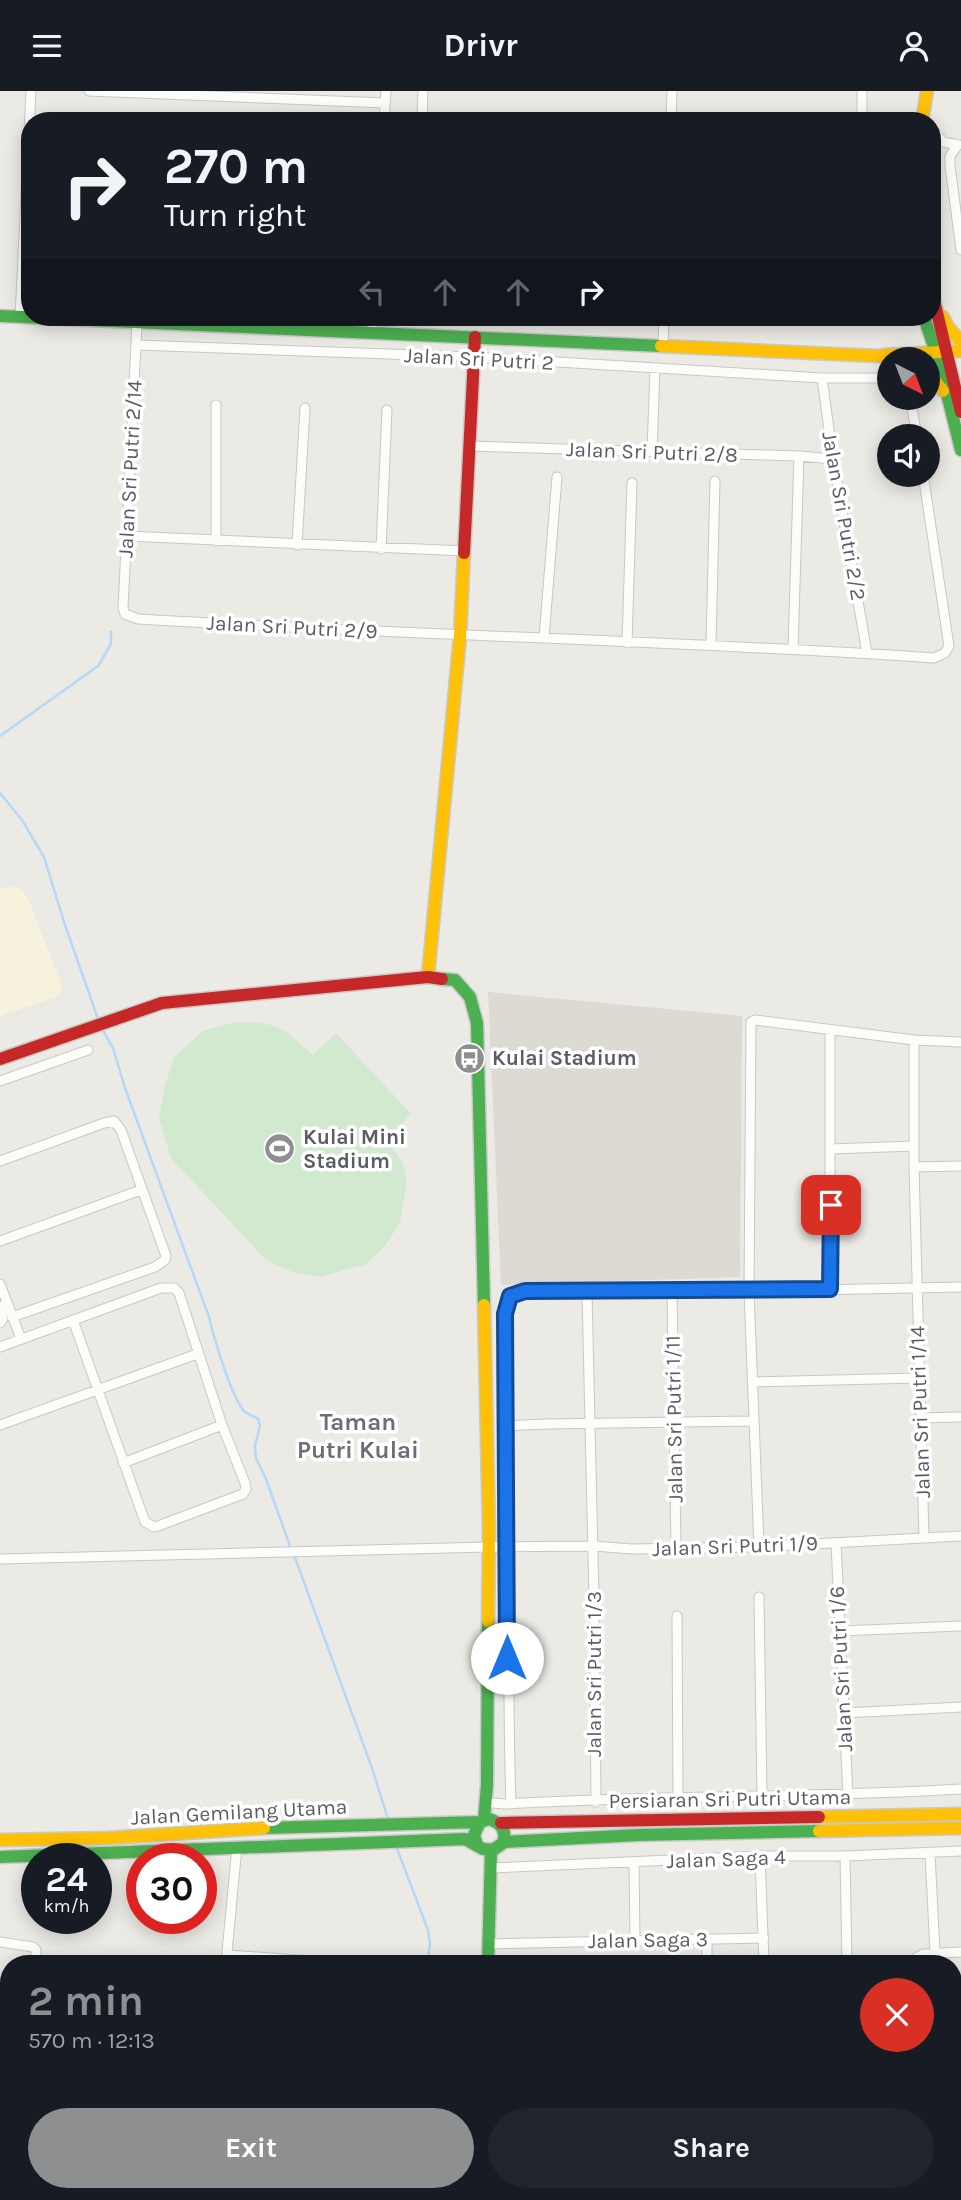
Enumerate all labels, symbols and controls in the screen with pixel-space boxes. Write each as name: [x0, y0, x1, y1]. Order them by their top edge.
icon: menu: [28, 27, 66, 65]
text: Drivr: [443, 27, 518, 64]
icon: person: [895, 27, 933, 65]
text: 270 m: [164, 138, 308, 195]
icon: right: [49, 140, 140, 231]
text: Turn right: [164, 197, 306, 234]
icon: left: [353, 273, 391, 311]
icon: ahead: [426, 273, 464, 311]
icon: ahead: [499, 273, 537, 311]
icon: right: [572, 273, 610, 311]
street label: Jalan Sri Putri 2: [404, 343, 554, 375]
north arrow: [877, 347, 940, 409]
map controls: [877, 347, 940, 487]
street label: Jalan Sri Putri 2/14: [113, 379, 147, 558]
button: sound: [877, 424, 940, 487]
street label: Jalan Sri Putri 2/2: [817, 430, 871, 602]
street label: Jalan Sri Putri 2/8: [566, 437, 738, 467]
street label: Jalan Sri Putri 2/9: [206, 611, 378, 643]
bus stop icon: Kulai Stadium: [452, 1041, 486, 1075]
place label: Kulai Stadium: [492, 1046, 637, 1070]
place label: Kulai Mini Stadium: [303, 1125, 406, 1173]
sports icon: Kulai Mini Stadium: [263, 1132, 297, 1166]
pin: [801, 1175, 861, 1235]
icon: arrive: [812, 1186, 850, 1224]
street label: Jalan Sri Putri 1/14: [905, 1325, 935, 1499]
street label: Jalan Sri Putri 1/11: [661, 1335, 687, 1503]
district label: Taman Putri Kulai: [297, 1408, 419, 1464]
street label: Jalan Sri Putri 1/9: [652, 1531, 818, 1561]
street label: Jalan Sri Putri 1/6: [825, 1586, 857, 1752]
street label: Jalan Sri Putri 1/3: [582, 1591, 606, 1757]
position arrow: [470, 1621, 544, 1695]
street label: Persiaran Sri Putri Utama: [608, 1785, 852, 1813]
street label: Jalan Gemilang Utama: [130, 1794, 348, 1830]
speed limit sign: 30: [126, 1843, 217, 1934]
street label: Jalan Saga 4: [666, 1845, 786, 1873]
text: 24: [46, 1859, 88, 1900]
text: km/h: [44, 1895, 89, 1917]
street label: Jalan Saga 3: [588, 1927, 708, 1953]
text: 2 min: [28, 1976, 144, 2026]
button: close: [860, 1978, 934, 2052]
text: 570 m · 12:13: [28, 2027, 155, 2054]
button: Exit: [28, 2108, 474, 2188]
button: Share: [488, 2108, 934, 2188]

